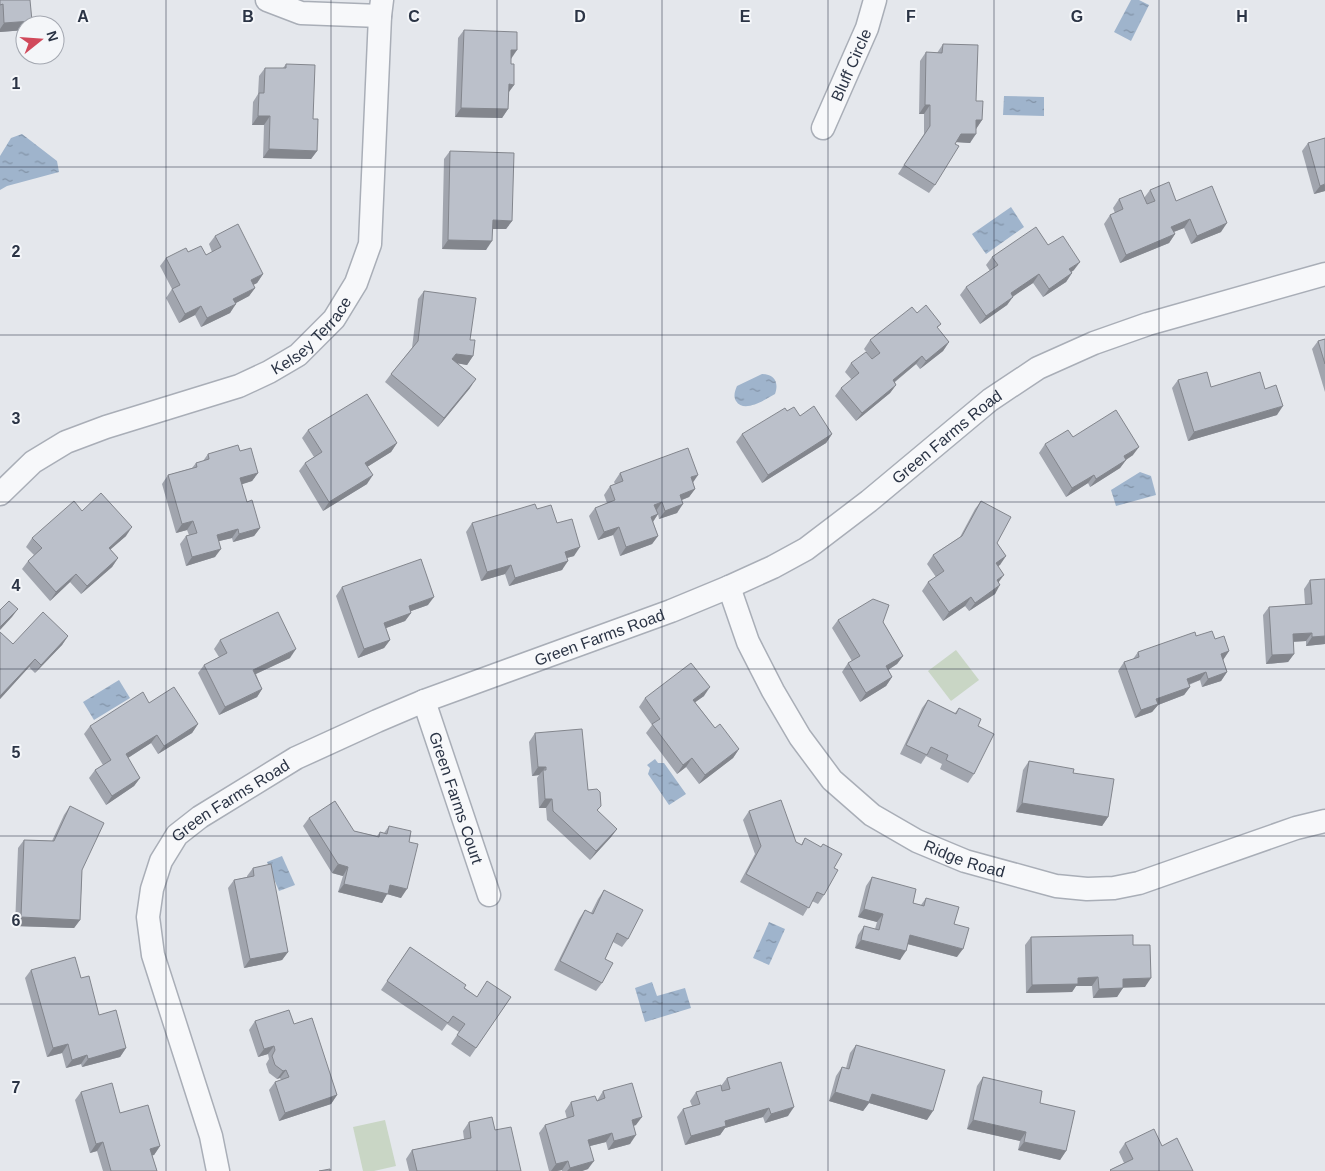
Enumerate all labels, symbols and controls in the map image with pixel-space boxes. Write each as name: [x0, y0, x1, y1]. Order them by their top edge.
text: A: [77, 8, 89, 25]
text: B: [242, 8, 254, 25]
text: C: [408, 8, 420, 25]
text: D: [574, 8, 586, 25]
text: E: [740, 8, 751, 25]
text: F: [906, 8, 916, 25]
text: G: [1071, 8, 1083, 25]
text: H: [1236, 8, 1248, 25]
north arrow: [15, 15, 65, 65]
street label: Bluff Circle: [828, 26, 875, 104]
text: N: [43, 29, 62, 43]
text: 1: [12, 75, 21, 92]
text: 2: [12, 243, 21, 260]
street label: Kelsey Terrace: [268, 294, 355, 378]
street label: Green Farms Road: [889, 387, 1005, 487]
text: 3: [12, 410, 21, 427]
text: 4: [12, 577, 21, 594]
street label: Green Farms Road: [532, 606, 667, 669]
street label: Green Farms Court: [426, 730, 486, 866]
text: 5: [12, 744, 21, 761]
street label: Green Farms Road: [168, 756, 292, 845]
street label: Ridge Road: [921, 837, 1007, 881]
text: 6: [12, 912, 21, 929]
text: 7: [12, 1079, 21, 1096]

